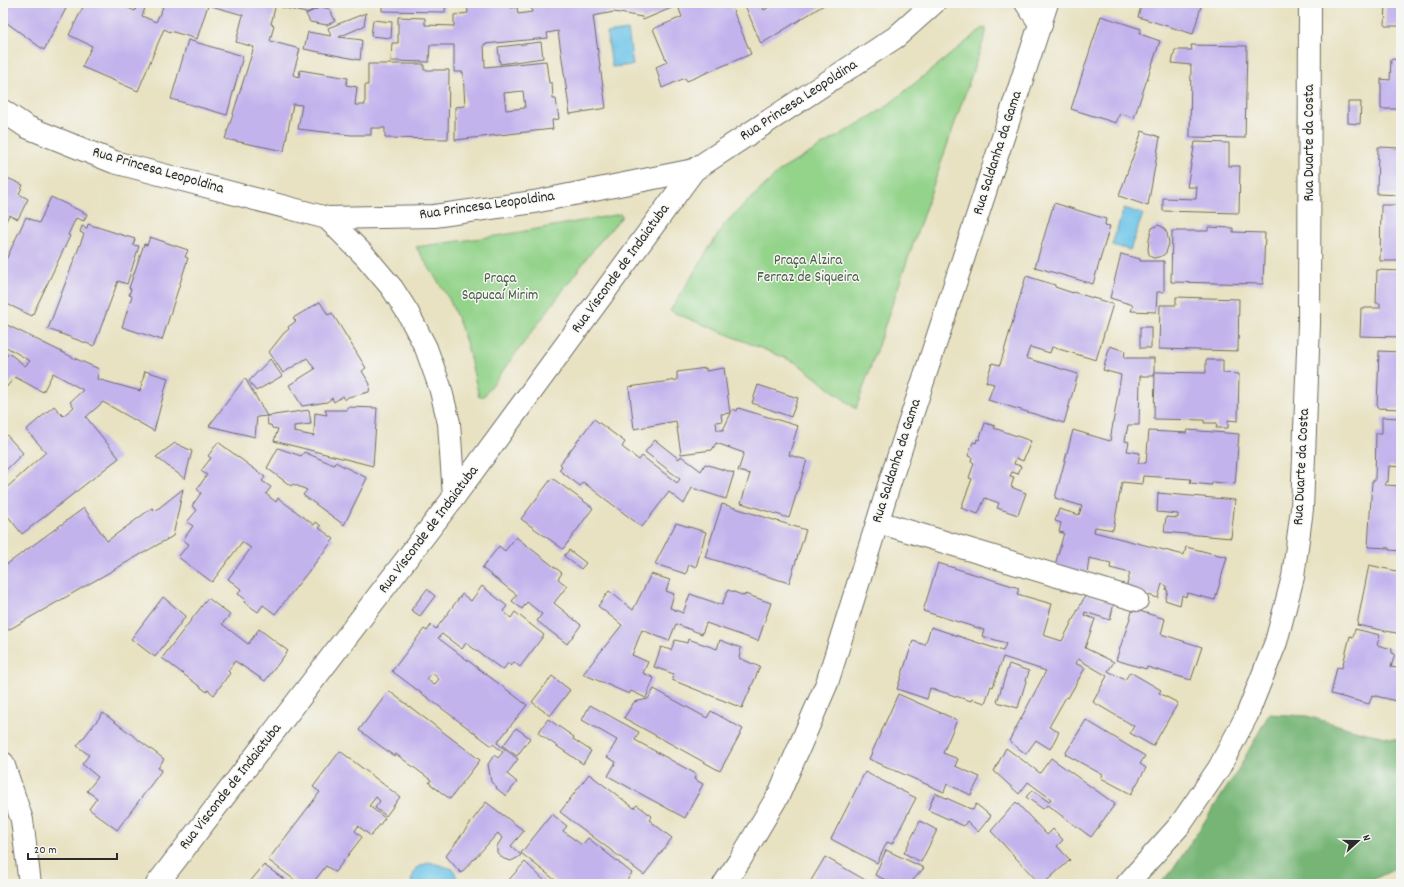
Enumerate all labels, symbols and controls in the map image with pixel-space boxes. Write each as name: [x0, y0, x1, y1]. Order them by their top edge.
street label: Rua Princesa Leopoldina: [736, 54, 863, 147]
street label: Rua Duarte da Costa: [1299, 83, 1321, 202]
street label: Rua Saldanha da Gama: [968, 87, 1029, 218]
street label: Rua Princesa Leopoldina: [90, 142, 227, 201]
street label: Rua Princesa Leopoldina: [418, 186, 557, 226]
street label: Rua Visconde de Indaiatuba: [566, 199, 676, 338]
park label: Praça Alzira Ferraz de Siqueira: [757, 250, 860, 289]
park label: Praça Sapucaí Mirim: [462, 268, 538, 307]
street label: Rua Saldanha da Gama: [867, 395, 928, 526]
street label: Rua Duarte da Costa: [1288, 407, 1316, 526]
street label: Rua Visconde de Indaiatuba: [373, 461, 485, 599]
street label: Rua Visconde de Indaiatuba: [175, 718, 288, 855]
north arrow: [1338, 821, 1378, 861]
text: N: [1357, 833, 1374, 844]
scale bar: [28, 835, 117, 861]
text: 20 m: [34, 842, 57, 859]

